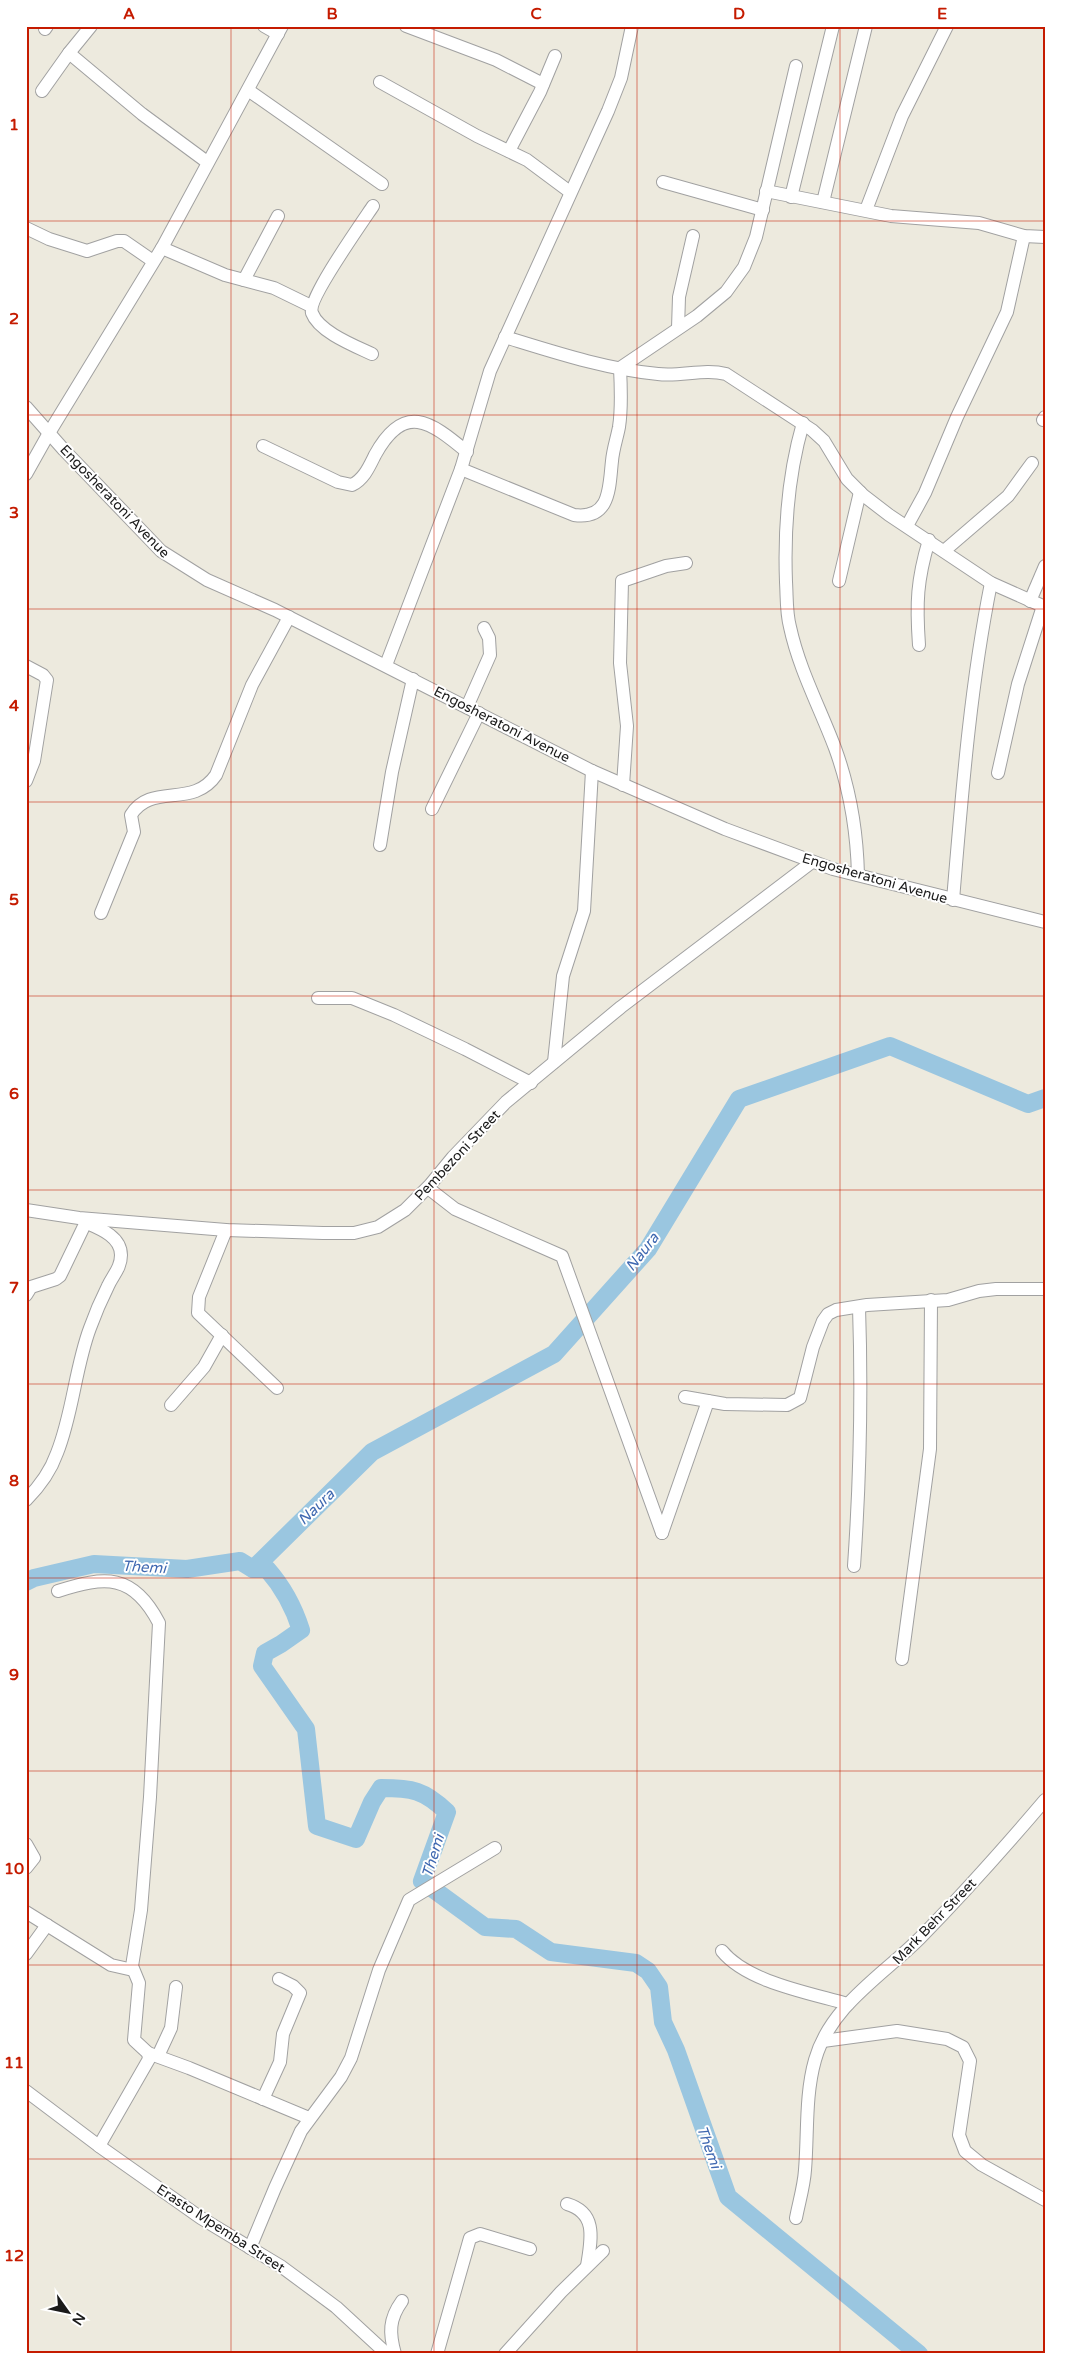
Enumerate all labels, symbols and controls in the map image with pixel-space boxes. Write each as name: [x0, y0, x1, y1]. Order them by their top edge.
text: A: [123, 4, 135, 24]
text: B: [326, 4, 338, 24]
text: C: [530, 4, 542, 24]
text: D: [733, 4, 745, 24]
text: E: [937, 4, 947, 24]
text: 1: [9, 115, 19, 135]
text: 2: [9, 309, 19, 329]
street label: Engosheratoni Avenue: [56, 441, 173, 561]
text: 3: [9, 503, 19, 523]
street label: Engosheratoni Avenue: [431, 683, 573, 766]
text: 4: [9, 696, 19, 716]
street label: Engosheratoni Avenue: [800, 850, 950, 907]
text: 5: [9, 890, 19, 910]
text: 6: [9, 1084, 19, 1104]
street label: Pembezoni Street: [411, 1106, 504, 1204]
water label: Naura: [621, 1229, 663, 1275]
text: 7: [9, 1278, 19, 1298]
text: 8: [9, 1471, 19, 1491]
water label: Naura: [294, 1485, 338, 1529]
water label: Themi: [121, 1557, 169, 1577]
text: 9: [9, 1665, 19, 1685]
water label: Themi: [418, 1830, 449, 1880]
text: 10: [4, 1859, 24, 1879]
street label: Mark Behr Street: [889, 1874, 980, 1968]
text: 11: [4, 2053, 24, 2073]
water label: Themi: [693, 2123, 726, 2173]
street label: Erasto Mpemba Street: [153, 2181, 289, 2277]
text: 12: [4, 2246, 24, 2266]
north arrow: [42, 2288, 92, 2338]
text: N: [68, 2309, 89, 2328]

